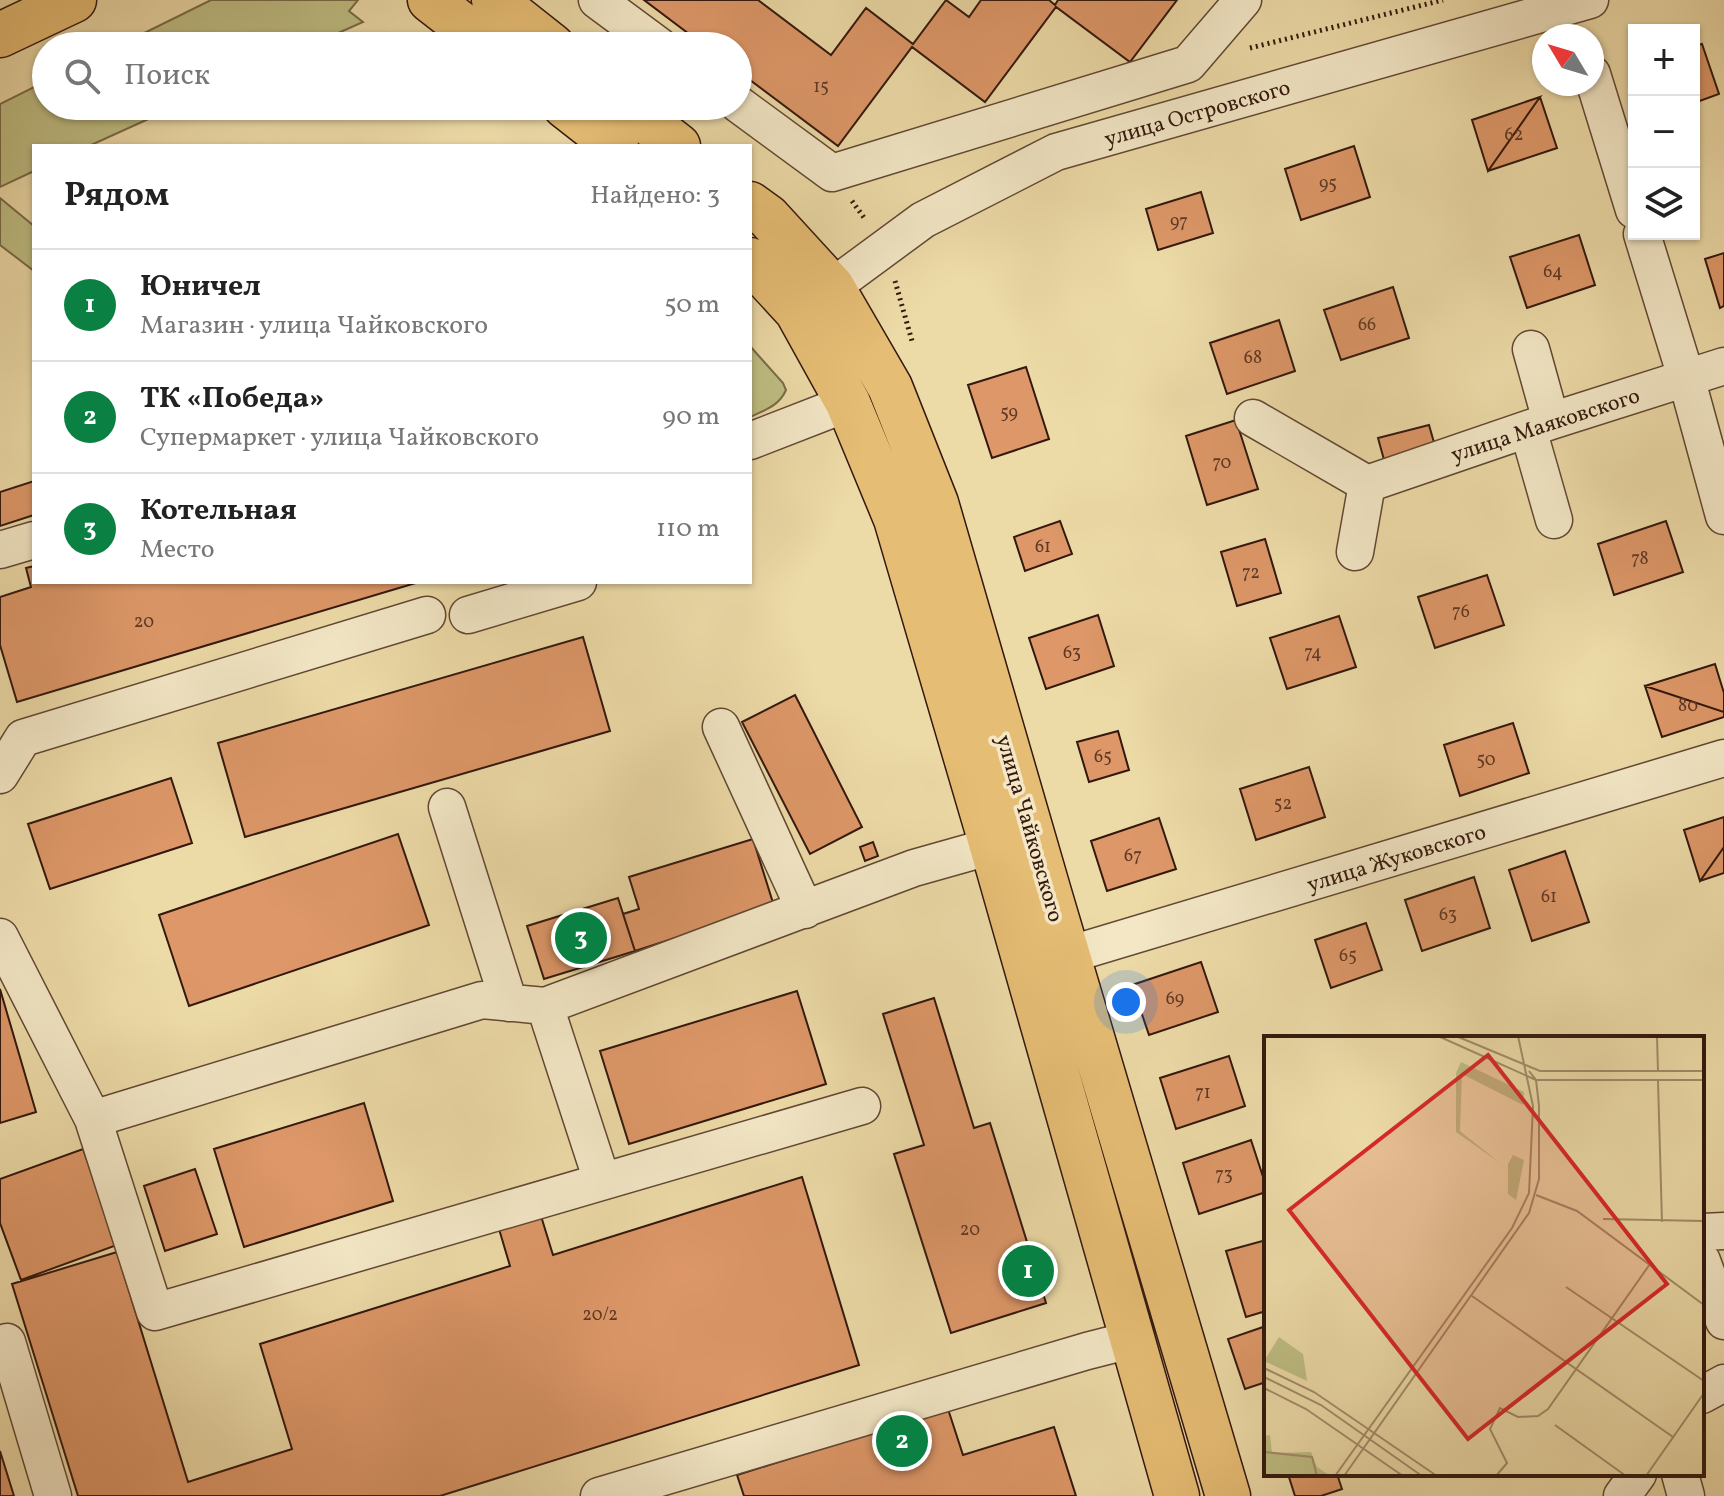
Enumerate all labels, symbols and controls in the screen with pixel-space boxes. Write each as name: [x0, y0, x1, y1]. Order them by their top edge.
north arrow: [1532, 24, 1604, 96]
map controls: [1628, 24, 1700, 240]
button: +: [1628, 24, 1700, 96]
search box: [32, 32, 752, 120]
icon: search: [60, 54, 104, 98]
text: Поиск: [124, 55, 210, 97]
street label: улица Островского: [1101, 73, 1294, 156]
house number: 15: [813, 75, 829, 100]
button: −: [1628, 96, 1700, 168]
house number: 62: [1505, 123, 1523, 148]
button: layers: [1628, 168, 1700, 240]
house number: 95: [1319, 172, 1337, 197]
text: Рядом: [64, 173, 169, 220]
text: Найдено: 3: [590, 178, 720, 214]
house number: 97: [1170, 210, 1188, 235]
house number: 64: [1543, 260, 1563, 285]
text: Юничел: [140, 266, 261, 308]
text: 1: [85, 287, 95, 323]
text: 50 m: [664, 287, 720, 323]
text: Магазин · улица Чайковского: [140, 308, 488, 344]
house number: 66: [1358, 313, 1376, 338]
house number: 68: [1244, 346, 1262, 371]
text: ТК «Победа»: [140, 378, 324, 420]
street label: улица Маяковского: [1447, 381, 1644, 472]
text: 2: [83, 399, 97, 435]
text: 90 m: [662, 399, 720, 435]
house number: 59: [1000, 401, 1018, 426]
text: Супермаркет · улица Чайковского: [140, 420, 539, 456]
house number: 70: [1213, 451, 1232, 476]
text: Котельная: [140, 490, 297, 532]
text: 3: [83, 511, 97, 547]
text: 110 m: [656, 511, 720, 547]
text: Место: [140, 532, 215, 568]
house number: 61: [1035, 535, 1051, 560]
house number: 78: [1631, 547, 1649, 572]
house number: 72: [1242, 561, 1260, 586]
house number: 76: [1452, 600, 1470, 625]
house number: 20: [134, 610, 154, 635]
house number: 63: [1063, 641, 1081, 666]
house number: 74: [1304, 641, 1322, 666]
house number: 80: [1678, 694, 1698, 719]
street label: улица Чайковского: [987, 731, 1070, 926]
house number: 65: [1094, 745, 1112, 770]
house number: 50: [1476, 748, 1496, 773]
house number: 52: [1274, 792, 1292, 817]
street label: улица Жуковского: [1303, 817, 1490, 901]
house number: 67: [1124, 844, 1142, 869]
house number: 61: [1541, 885, 1557, 910]
house number: 63: [1439, 903, 1457, 928]
pin: 3: [555, 908, 607, 968]
house number: 65: [1339, 944, 1357, 969]
your location: [1106, 982, 1146, 1022]
house number: 69: [1166, 987, 1184, 1012]
inset map: [1264, 1036, 1704, 1476]
house number: 71: [1195, 1081, 1211, 1106]
house number: 73: [1215, 1163, 1233, 1188]
house number: 20: [960, 1218, 980, 1243]
pin: 1: [1002, 1241, 1054, 1301]
house number: 20/2: [582, 1303, 618, 1328]
pin: 2: [876, 1411, 928, 1471]

